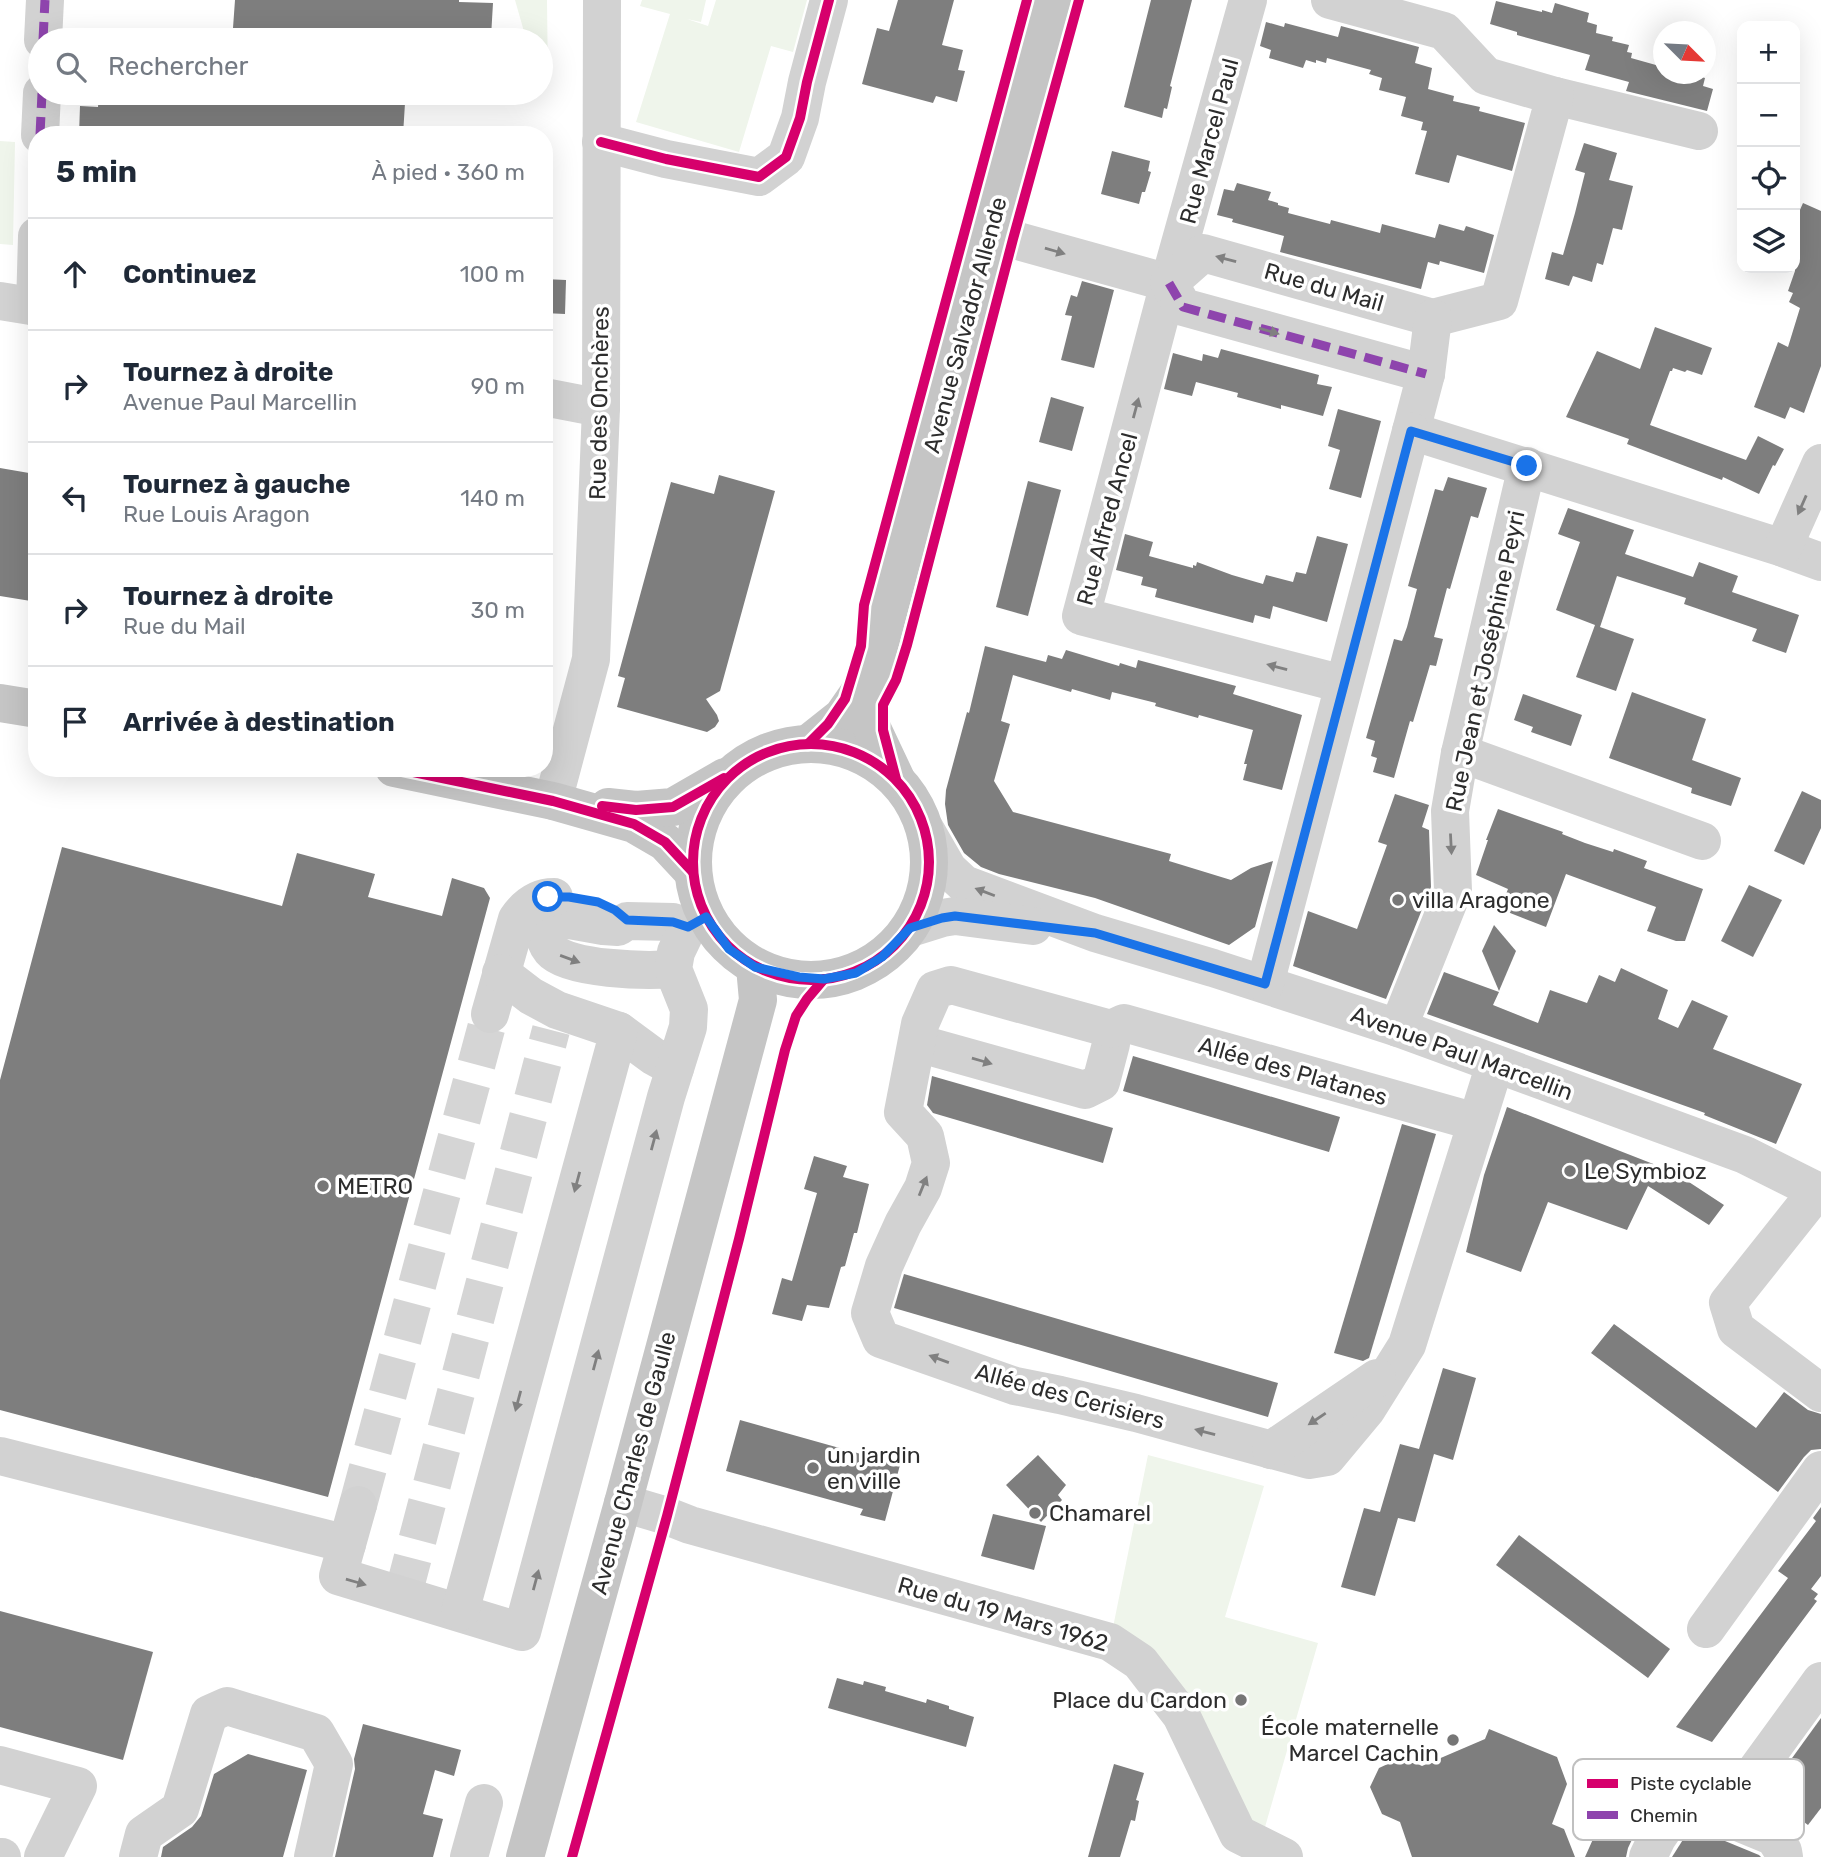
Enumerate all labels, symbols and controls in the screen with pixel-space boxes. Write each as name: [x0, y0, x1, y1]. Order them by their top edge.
north arrow: [1653, 21, 1716, 84]
map controls: [1737, 21, 1800, 273]
button: +: [1737, 21, 1800, 84]
search box: [28, 28, 553, 105]
icon: search: [52, 48, 90, 86]
text: Rechercher: [108, 51, 248, 82]
street label: Rue Marcel Paul: [1173, 55, 1245, 227]
button: −: [1737, 84, 1800, 147]
button: locate: [1737, 147, 1800, 210]
text: 5 min: [56, 154, 137, 190]
text: À pied · 360 m: [371, 158, 525, 186]
street label: Avenue Salvador Allende: [917, 194, 1013, 456]
button: layers: [1737, 210, 1800, 273]
one-way arrow: [1045, 246, 1066, 256]
one-way arrow: [1215, 254, 1236, 264]
icon: ahead: [56, 255, 94, 293]
street label: Rue du Mail: [1261, 257, 1387, 317]
text: Continuez: [123, 259, 256, 290]
text: 100 m: [460, 260, 525, 288]
street label: Rue des Onchères: [583, 306, 615, 500]
one-way arrow: [1259, 326, 1280, 336]
text: Tournez à droite: [123, 357, 333, 388]
icon: right: [56, 367, 94, 405]
text: 90 m: [471, 372, 525, 400]
text: Avenue Paul Marcellin: [123, 388, 357, 416]
one-way arrow: [1131, 397, 1142, 419]
street label: Rue Alfred Ancel: [1071, 430, 1143, 608]
route end: [1511, 450, 1542, 481]
text: Tournez à gauche: [123, 469, 351, 500]
icon: left: [56, 479, 94, 517]
text: 140 m: [460, 484, 525, 512]
one-way arrow: [1796, 495, 1807, 516]
text: Rue Louis Aragon: [123, 500, 310, 528]
street label: Rue Jean et Joséphine Peyri: [1439, 508, 1531, 814]
text: Tournez à droite: [123, 581, 333, 612]
icon: right: [56, 591, 94, 629]
text: 30 m: [470, 596, 525, 624]
text: Rue du Mail: [123, 612, 246, 640]
one-way arrow: [1266, 661, 1288, 672]
icon: arrive: [56, 703, 94, 741]
text: Arrivée à destination: [123, 707, 395, 738]
one-way arrow: [1446, 834, 1457, 856]
route start: [532, 881, 563, 912]
one-way arrow: [974, 886, 995, 897]
place label: villa Aragone: [1412, 886, 1550, 914]
marker: villa Aragone: [1390, 892, 1406, 908]
one-way arrow: [559, 954, 580, 965]
street label: Avenue Paul Marcellin: [1347, 1000, 1577, 1106]
street label: Allée des Platanes: [1195, 1031, 1391, 1111]
one-way arrow: [971, 1056, 993, 1067]
one-way arrow: [649, 1129, 660, 1151]
place label: Le Symbioz: [1584, 1157, 1707, 1185]
marker: Le Symbioz: [1562, 1163, 1578, 1179]
one-way arrow: [572, 1171, 582, 1192]
place label: METRO: [337, 1172, 413, 1200]
one-way arrow: [917, 1175, 928, 1196]
marker: METRO: [315, 1178, 331, 1194]
street label: Avenue Charles de Gaulle: [584, 1328, 682, 1598]
one-way arrow: [591, 1349, 602, 1371]
one-way arrow: [929, 1353, 950, 1364]
street label: Allée des Cerisiers: [972, 1357, 1168, 1435]
one-way arrow: [513, 1391, 523, 1412]
one-way arrow: [1308, 1412, 1326, 1426]
one-way arrow: [1194, 1426, 1216, 1437]
place label: un jardin en ville: [827, 1441, 921, 1495]
marker: un jardin en ville: [805, 1460, 821, 1476]
place label: Chamarel: [1049, 1499, 1151, 1527]
marker: Chamarel: [1027, 1505, 1043, 1521]
one-way arrow: [532, 1569, 542, 1590]
street label: Rue du 19 Mars 1962: [895, 1571, 1111, 1657]
one-way arrow: [346, 1577, 367, 1587]
place label: Place du Cardon: [1052, 1686, 1227, 1714]
marker: Place du Cardon: [1233, 1692, 1249, 1708]
place label: École maternelle Marcel Cachin: [1261, 1713, 1439, 1767]
marker: École maternelle Marcel Cachin: [1445, 1732, 1461, 1748]
legend: [1573, 1759, 1804, 1840]
text: Piste cyclable: [1630, 1772, 1752, 1795]
text: Chemin: [1630, 1804, 1698, 1827]

